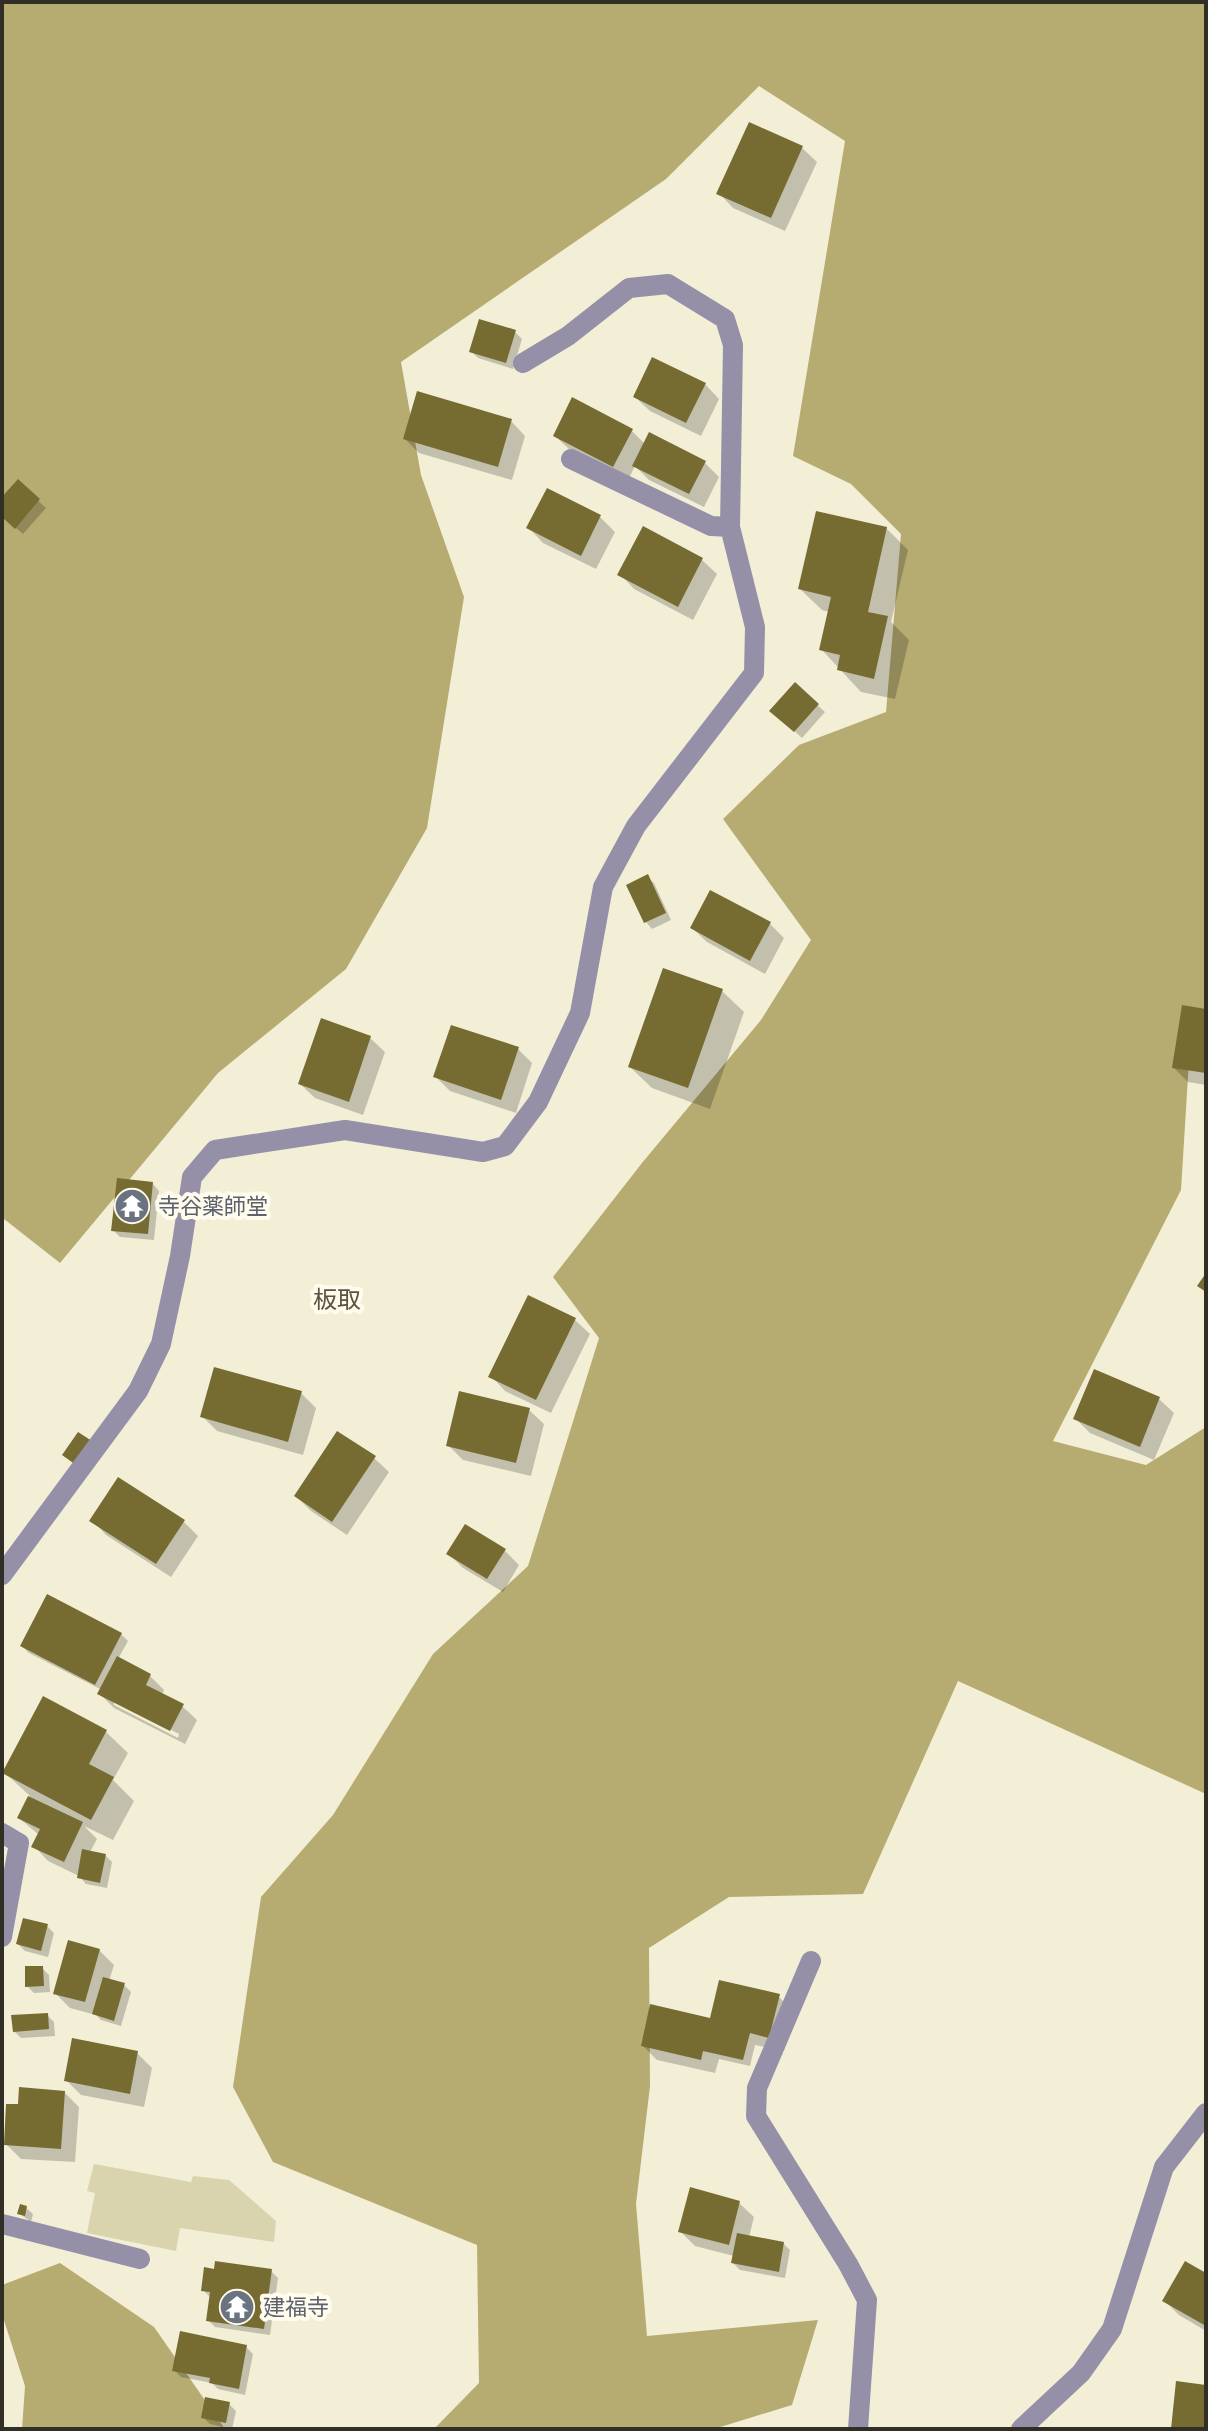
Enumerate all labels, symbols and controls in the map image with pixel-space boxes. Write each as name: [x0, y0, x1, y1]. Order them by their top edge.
temple icon: 寺谷薬師堂: [113, 1187, 151, 1225]
place label: 寺谷薬師堂: [158, 1190, 268, 1220]
district label: 板取: [313, 1282, 361, 1315]
temple icon: 建福寺: [218, 2288, 256, 2326]
place label: 建福寺: [263, 2291, 329, 2321]

